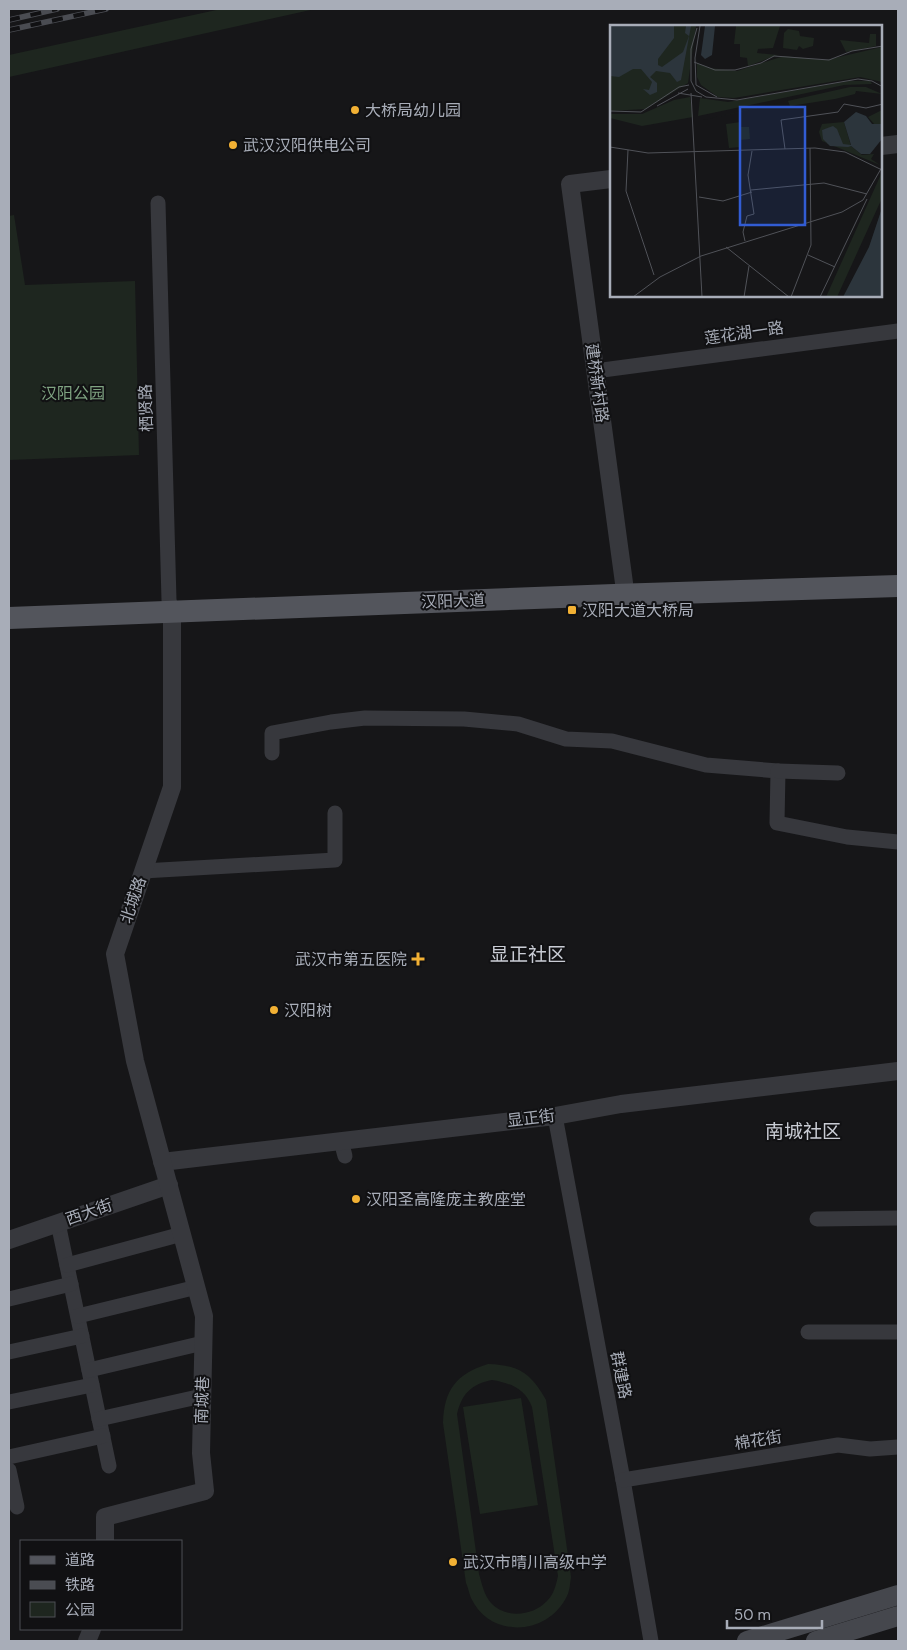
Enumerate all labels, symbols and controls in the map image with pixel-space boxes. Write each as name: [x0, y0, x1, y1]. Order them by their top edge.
inset map: [610, 25, 882, 298]
place label: 大桥局幼儿园: [365, 100, 461, 121]
marker: 大桥局幼儿园: [349, 104, 361, 116]
place label: 武汉汉阳供电公司: [243, 135, 371, 156]
marker: 武汉汉阳供电公司: [227, 139, 239, 151]
street label: 莲花湖一路: [703, 317, 785, 349]
street label: 建桥新村路: [581, 342, 613, 424]
park label: 汉阳公园: [41, 383, 105, 404]
street label: 栖贤路: [135, 384, 157, 432]
street label: 汉阳大道: [421, 589, 485, 613]
place label: 汉阳大道大桥局: [582, 600, 694, 621]
marker: 汉阳大道大桥局: [566, 604, 578, 616]
street label: 北城路: [115, 874, 151, 926]
district label: 显正社区: [490, 942, 566, 967]
place label: 武汉市第五医院: [295, 949, 407, 970]
marker: 武汉市第五医院: [411, 952, 425, 966]
place label: 汉阳树: [284, 1000, 332, 1021]
marker: 汉阳树: [268, 1004, 280, 1016]
street label: 显正街: [506, 1105, 556, 1131]
district label: 南城社区: [765, 1119, 841, 1144]
place label: 汉阳圣高隆庞主教座堂: [366, 1189, 526, 1210]
marker: 汉阳圣高隆庞主教座堂: [350, 1193, 362, 1205]
street label: 西大街: [63, 1194, 115, 1230]
street label: 群建路: [606, 1349, 636, 1401]
street label: 南城巷: [191, 1376, 213, 1424]
street label: 棉花街: [733, 1426, 783, 1454]
legend: [20, 1540, 182, 1630]
text: 道路: [65, 1550, 95, 1570]
place label: 武汉市晴川高级中学: [463, 1552, 607, 1573]
marker: 武汉市晴川高级中学: [447, 1556, 459, 1568]
text: 铁路: [65, 1575, 95, 1595]
scale bar: [727, 1598, 822, 1630]
text: 公园: [65, 1600, 95, 1620]
text: 50 m: [734, 1605, 771, 1625]

